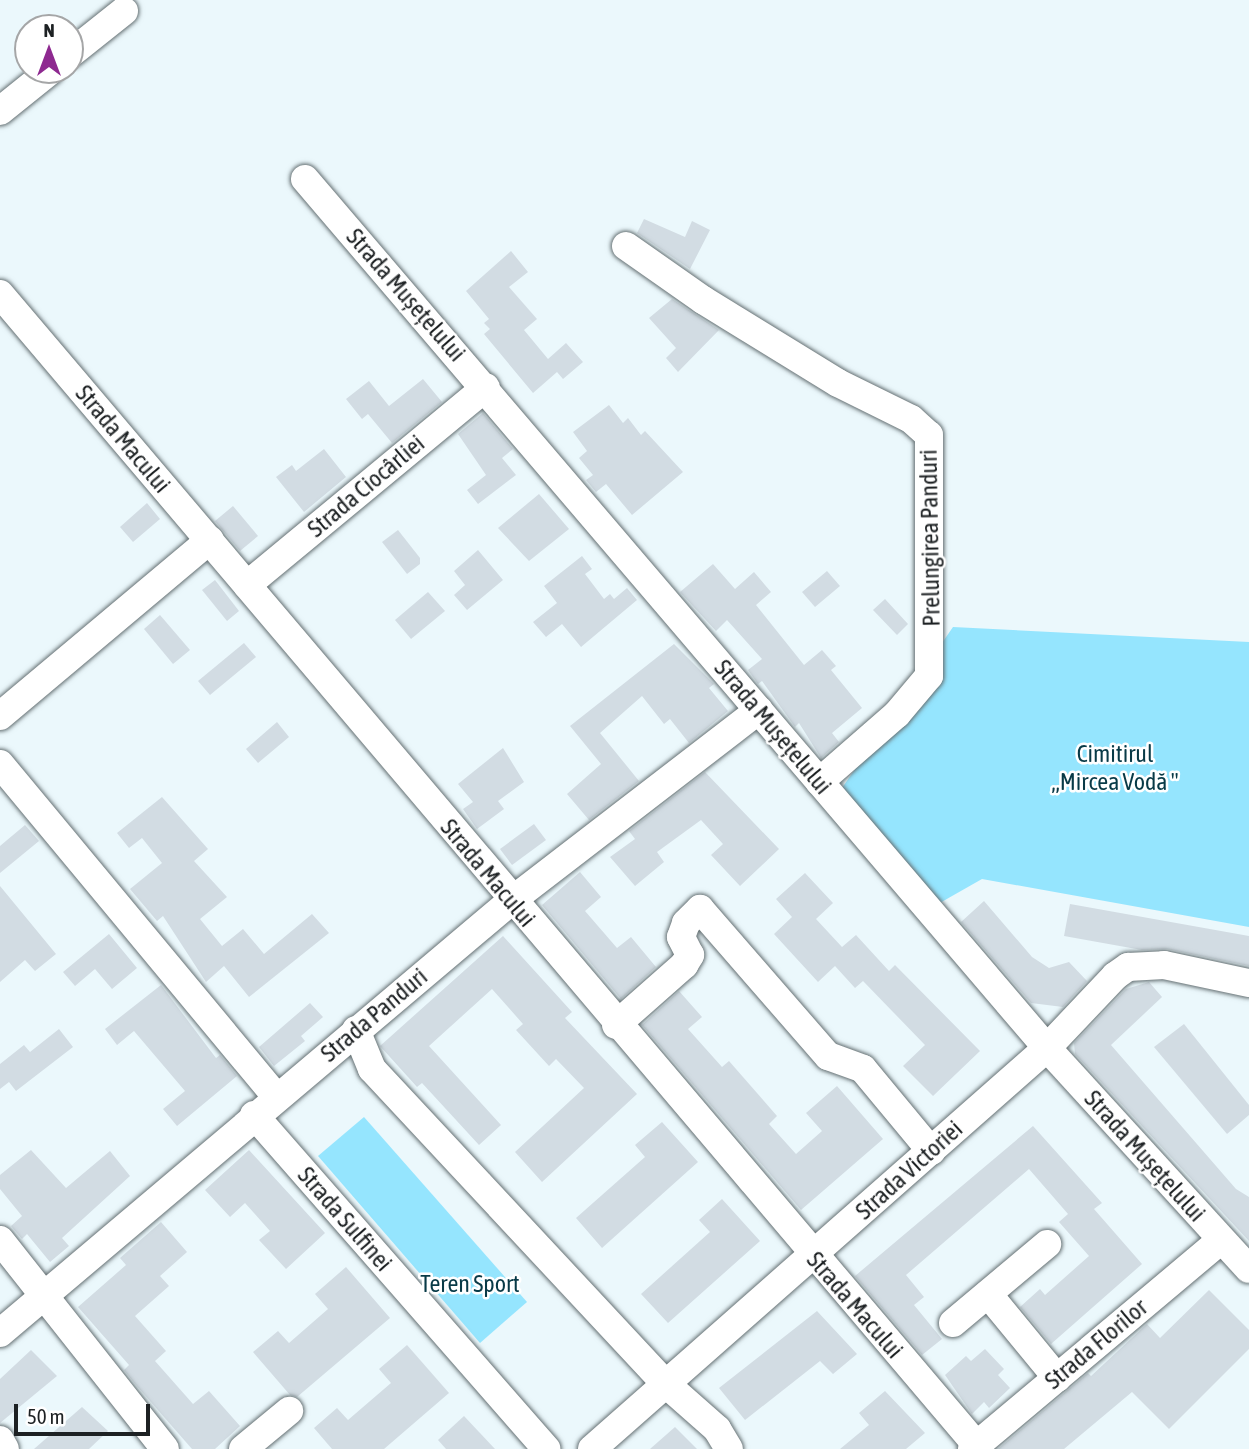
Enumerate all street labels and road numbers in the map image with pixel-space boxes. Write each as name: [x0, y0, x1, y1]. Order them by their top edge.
street label: Strada Mușețelului: [340, 223, 472, 367]
street label: Strada Macului: [70, 379, 176, 499]
street label: Strada Ciocârliei: [302, 429, 430, 543]
street label: Prelungirea Panduri: [914, 449, 946, 627]
street label: Strada Mușețelului: [708, 654, 838, 800]
street label: Strada Macului: [435, 813, 541, 933]
street label: Strada Panduri: [315, 962, 433, 1068]
street label: Strada Mușețelului: [1079, 1084, 1211, 1228]
street label: Strada Victoriei: [850, 1115, 968, 1225]
street label: Strada Sulfinei: [292, 1161, 398, 1277]
street label: Strada Macului: [801, 1246, 909, 1364]
street label: Strada Florilor: [1039, 1293, 1153, 1395]

